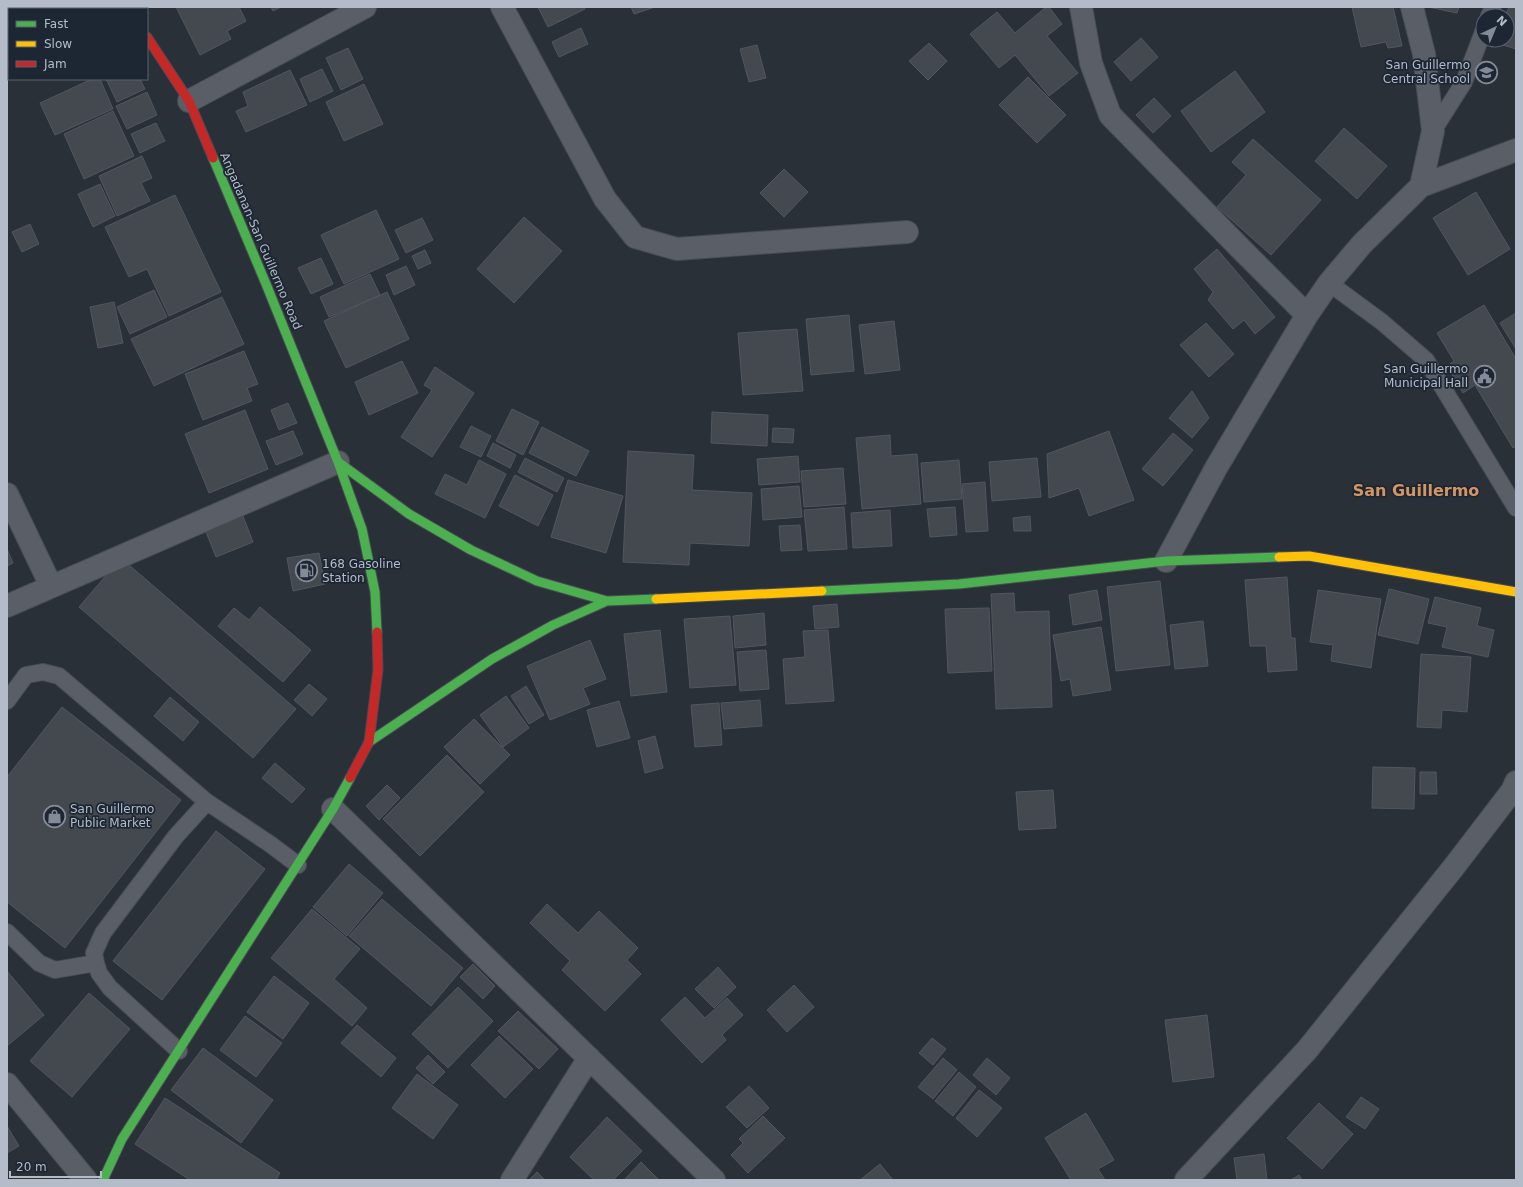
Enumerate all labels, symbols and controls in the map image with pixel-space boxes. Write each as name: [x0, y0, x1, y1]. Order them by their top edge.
legend: [8, 8, 148, 80]
north arrow: [1475, 8, 1515, 48]
text: N: [1494, 13, 1509, 29]
text: Fast: [44, 17, 68, 31]
text: Slow: [44, 37, 72, 51]
text: Jam: [43, 57, 67, 71]
place label: San Guillermo Central School: [1383, 58, 1470, 86]
school or university icon: San Guillermo Central School: [1473, 59, 1499, 85]
street label: Angadanan-San Guillermo Road: [217, 150, 305, 332]
place label: San Guillermo Municipal Hall: [1384, 362, 1468, 390]
public building icon: San Guillermo Municipal Hall: [1471, 363, 1497, 389]
district label: San Guillermo: [1353, 481, 1479, 500]
place label: 168 Gasoline Station: [322, 557, 401, 585]
fuel station icon: 168 Gasoline Station: [293, 558, 319, 584]
place label: San Guillermo Public Market: [70, 802, 154, 830]
shop icon: San Guillermo Public Market: [41, 803, 67, 829]
scale bar: [10, 1153, 101, 1179]
text: 20 m: [16, 1160, 47, 1174]

